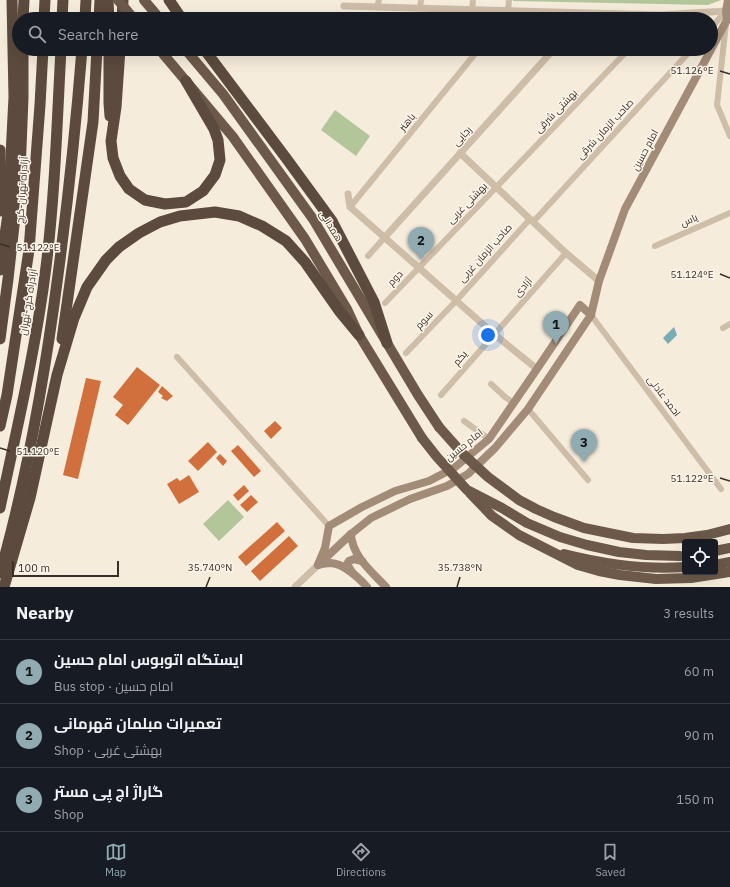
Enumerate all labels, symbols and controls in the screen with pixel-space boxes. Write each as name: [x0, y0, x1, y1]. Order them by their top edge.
search box: [12, 12, 718, 56]
icon: search: [26, 23, 48, 45]
text: Search here: [58, 25, 138, 44]
text: 51.126°E: [670, 64, 714, 77]
street label: بهشتی شرقی: [532, 86, 580, 136]
street label: صاحب الزمان شرقی: [574, 96, 636, 162]
street label: باهنر: [395, 110, 418, 134]
street label: رجایی: [450, 123, 474, 149]
street label: امام حسین: [629, 127, 662, 173]
street label: آزادراه تهران-کرج: [13, 156, 31, 224]
street label: بهشتی غربی: [444, 180, 490, 226]
street label: همدانی: [316, 208, 346, 244]
street label: یاس: [678, 210, 700, 230]
street label: صاحب الزمان غربی: [455, 221, 515, 285]
pin: 2: [408, 227, 434, 260]
text: 51.122°E: [16, 241, 60, 254]
street label: دوم: [385, 267, 406, 289]
street label: آزادراه کرج-تهران: [16, 268, 40, 336]
text: 51.124°E: [670, 268, 714, 281]
street label: آزادی: [511, 274, 535, 299]
street label: سوم: [412, 308, 436, 333]
pin: 1: [543, 311, 569, 344]
your location: [478, 325, 498, 345]
street label: یکم: [450, 348, 471, 369]
street label: احمد عادلی: [644, 373, 684, 419]
street label: امام حسین: [443, 426, 486, 465]
pin: 3: [571, 429, 597, 462]
text: 51.120°E: [16, 445, 60, 458]
text: 51.122°E: [670, 472, 714, 485]
map controls: [682, 539, 718, 575]
button: locate: [682, 539, 718, 575]
scale bar: [12, 559, 119, 578]
text: 100 m: [18, 561, 50, 575]
text: 35.740°N: [188, 561, 232, 574]
text: 35.738°N: [438, 561, 482, 574]
text: Nearby: [16, 602, 74, 624]
text: 3 results: [663, 605, 714, 622]
text: ایستگاه اتوبوس امام حسین: [54, 650, 244, 669]
text: 1: [25, 663, 33, 680]
text: 60 m: [684, 663, 714, 680]
text: Bus stop · امام حسین: [54, 678, 173, 695]
text: تعمیرات مبلمان قهرمانی: [54, 714, 221, 733]
text: 2: [25, 727, 33, 744]
text: 90 m: [684, 727, 714, 744]
text: Shop · بهشتی غربی: [54, 742, 162, 759]
text: گاراژ اچ پی مستر: [54, 782, 163, 801]
text: 3: [25, 791, 33, 808]
text: 150 m: [676, 791, 714, 808]
text: Shop: [54, 806, 84, 823]
tab: Map: [105, 841, 127, 879]
tab: Directions: [336, 841, 386, 879]
tab: Saved: [595, 841, 625, 879]

